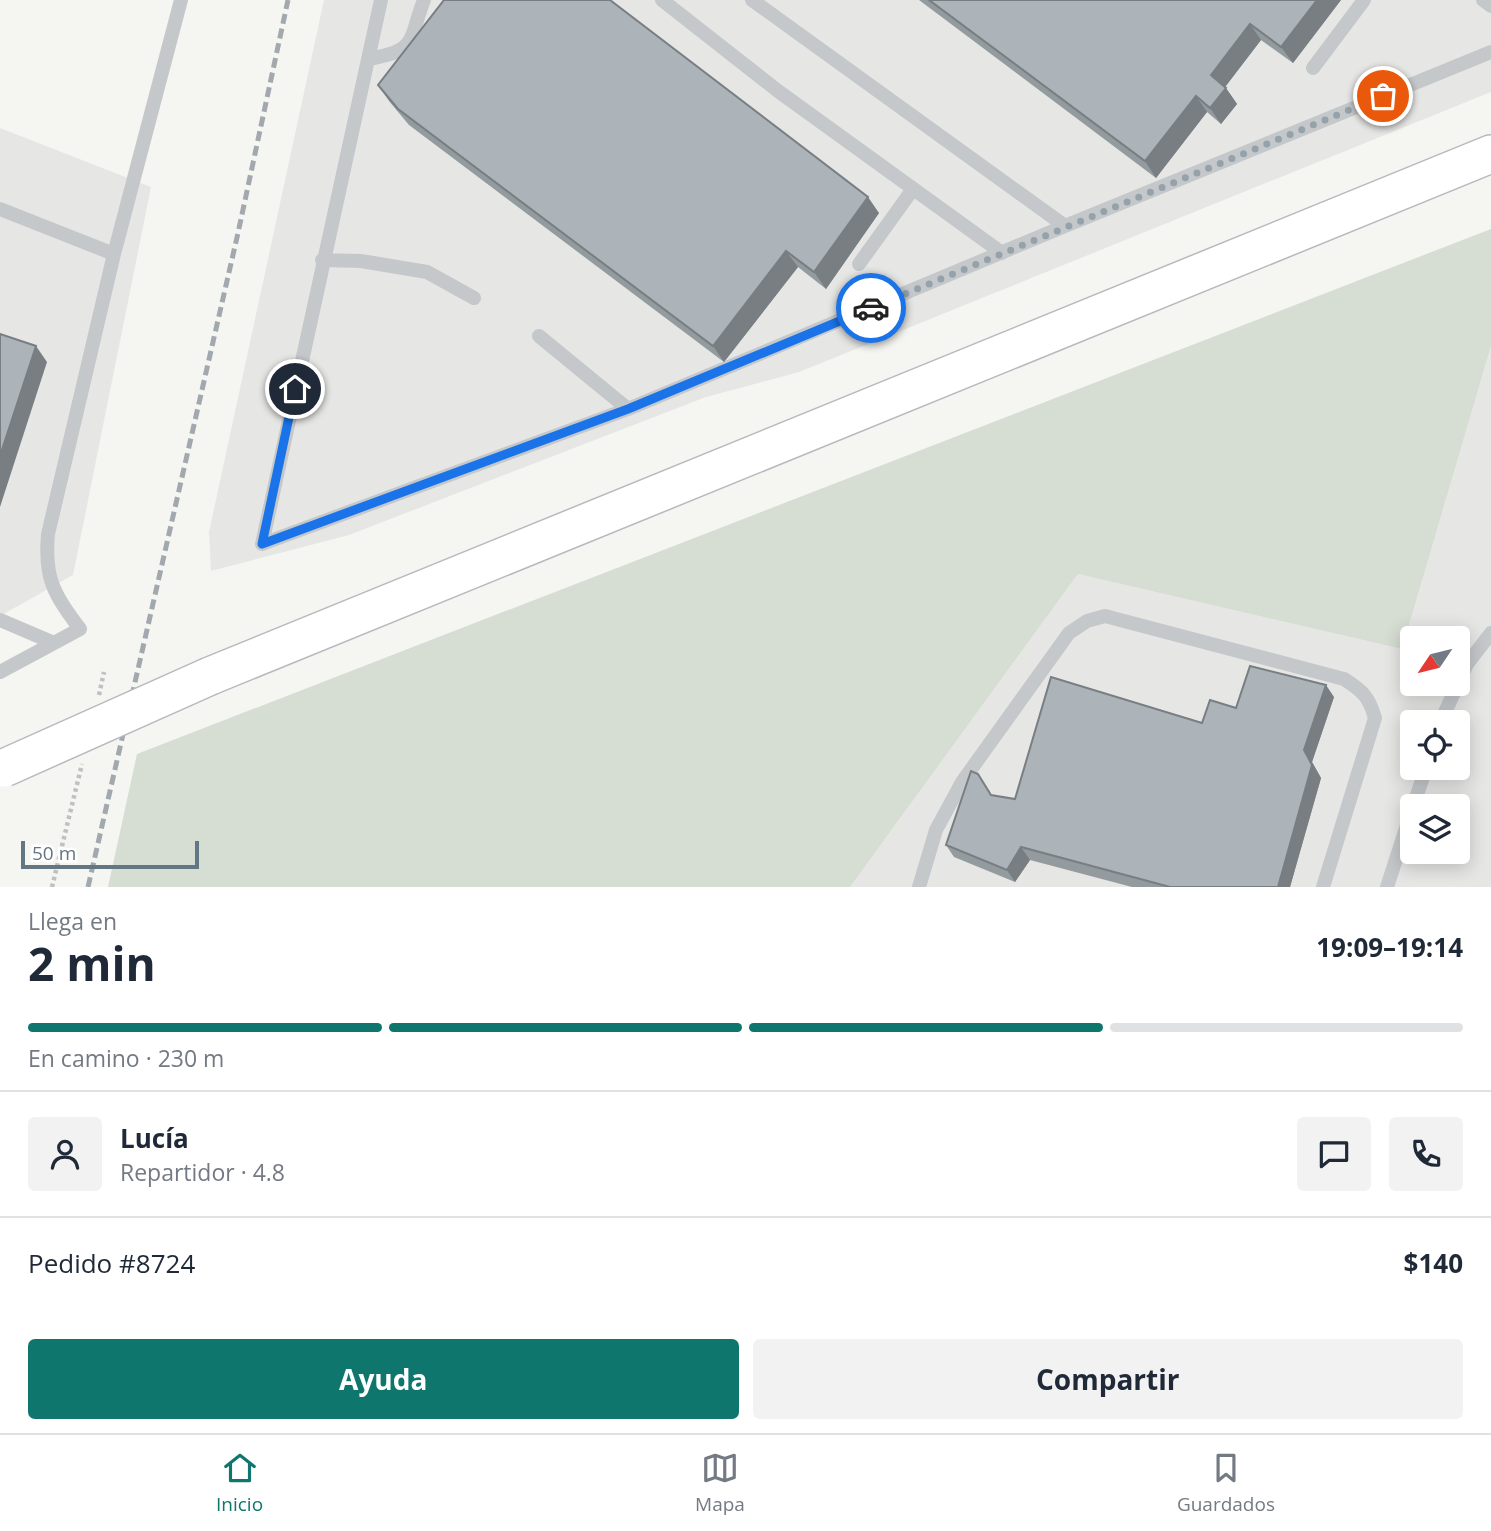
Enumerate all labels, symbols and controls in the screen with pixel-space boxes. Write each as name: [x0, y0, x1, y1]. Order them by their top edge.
pin: [1353, 66, 1413, 126]
icon: bag: [1364, 77, 1402, 115]
courier: [836, 273, 906, 343]
icon: car: [852, 289, 890, 327]
pin: [265, 359, 325, 419]
icon: home: [276, 370, 314, 408]
north arrow: [1400, 626, 1470, 696]
map controls: [1400, 626, 1470, 864]
button: locate: [1400, 710, 1470, 780]
button: layers: [1400, 794, 1470, 864]
scale bar: [21, 838, 200, 870]
text: 50 m: [32, 840, 76, 866]
text: Llega en: [28, 905, 117, 937]
text: 19:09–19:14: [1316, 929, 1463, 965]
text: 2 min: [28, 932, 156, 994]
text: En camino · 230 m: [28, 1042, 224, 1074]
button: person: [28, 1117, 102, 1191]
button: chat: [1297, 1117, 1371, 1191]
button: phone: [1389, 1117, 1463, 1191]
text: Lucía: [120, 1120, 189, 1156]
text: Repartidor · 4.8: [120, 1156, 285, 1188]
text: Pedido #8724: [28, 1245, 195, 1281]
text: $140: [1404, 1245, 1463, 1281]
button: Ayuda: [28, 1339, 739, 1419]
button: Compartir: [753, 1339, 1463, 1419]
tab: Inicio: [216, 1449, 263, 1517]
tab: Mapa: [695, 1449, 745, 1517]
tab: Guardados: [1177, 1449, 1275, 1517]

